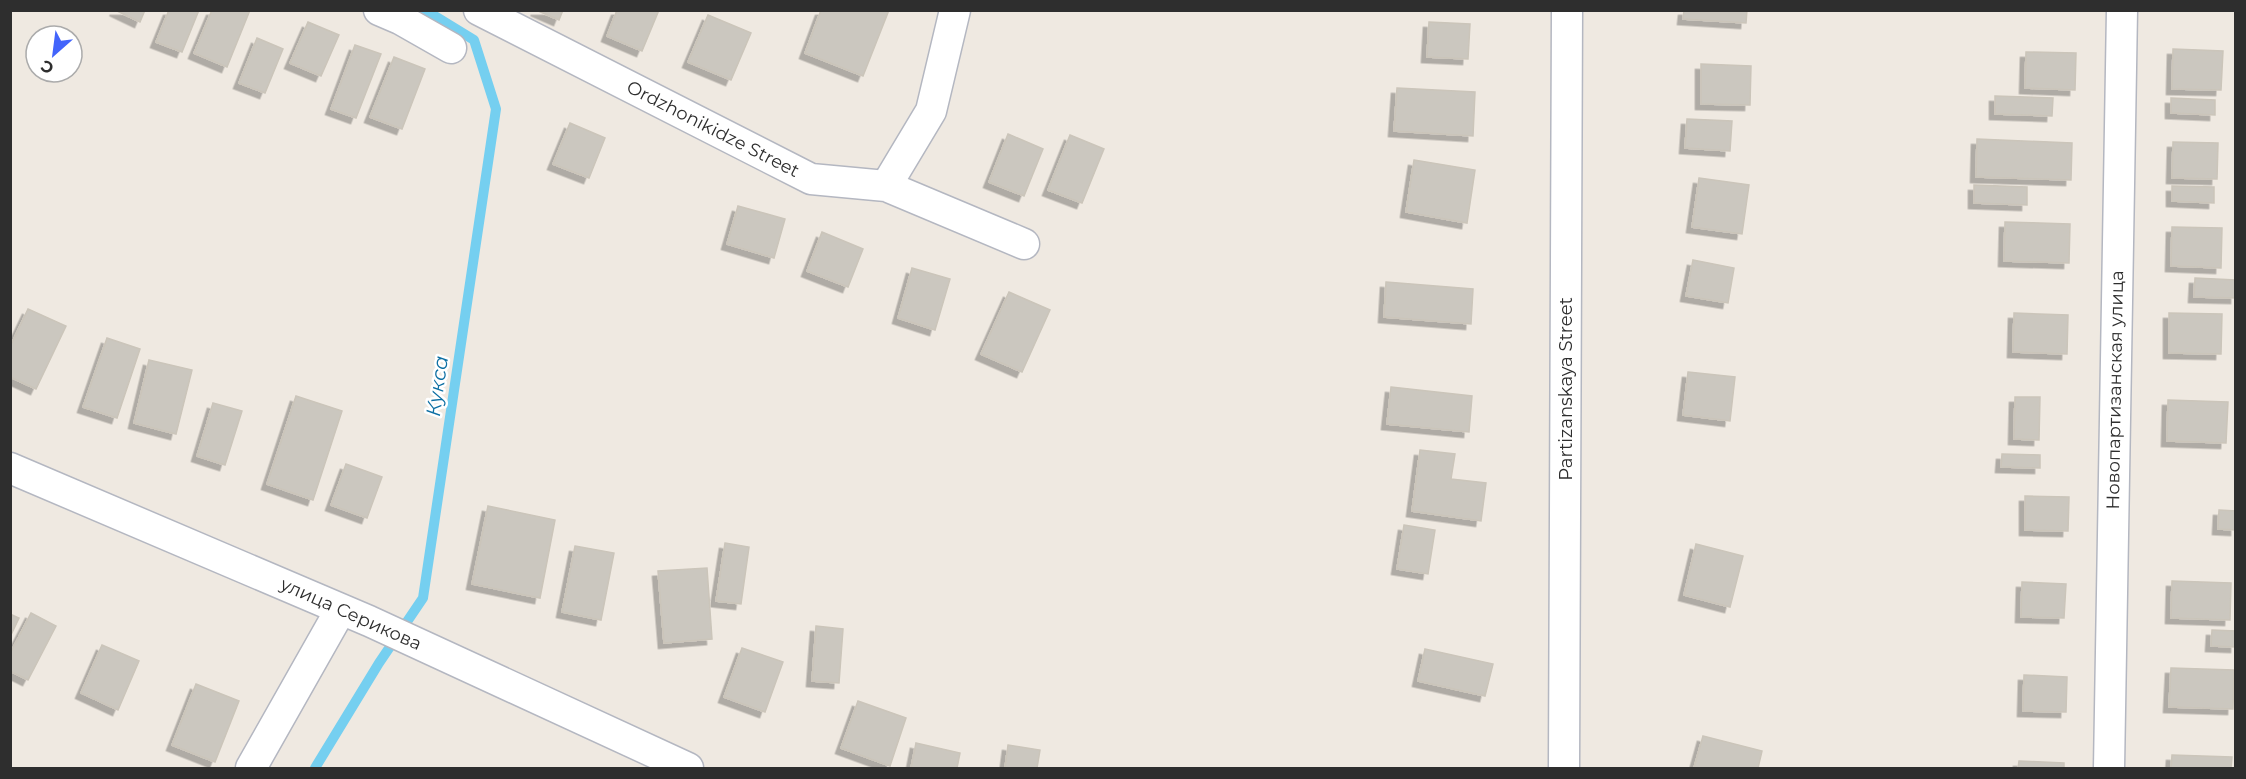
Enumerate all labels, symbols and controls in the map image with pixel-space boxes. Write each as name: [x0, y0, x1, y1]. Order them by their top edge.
north arrow: [24, 24, 84, 84]
text: С: [37, 56, 57, 78]
street label: Ordzhonikidze Street: [623, 76, 803, 182]
street label: Новопартизанская улица: [2102, 270, 2128, 510]
street label: Partizanskaya Street: [1555, 297, 1577, 481]
water label: Кукса: [421, 354, 453, 418]
street label: улица Серикова: [276, 573, 425, 655]

